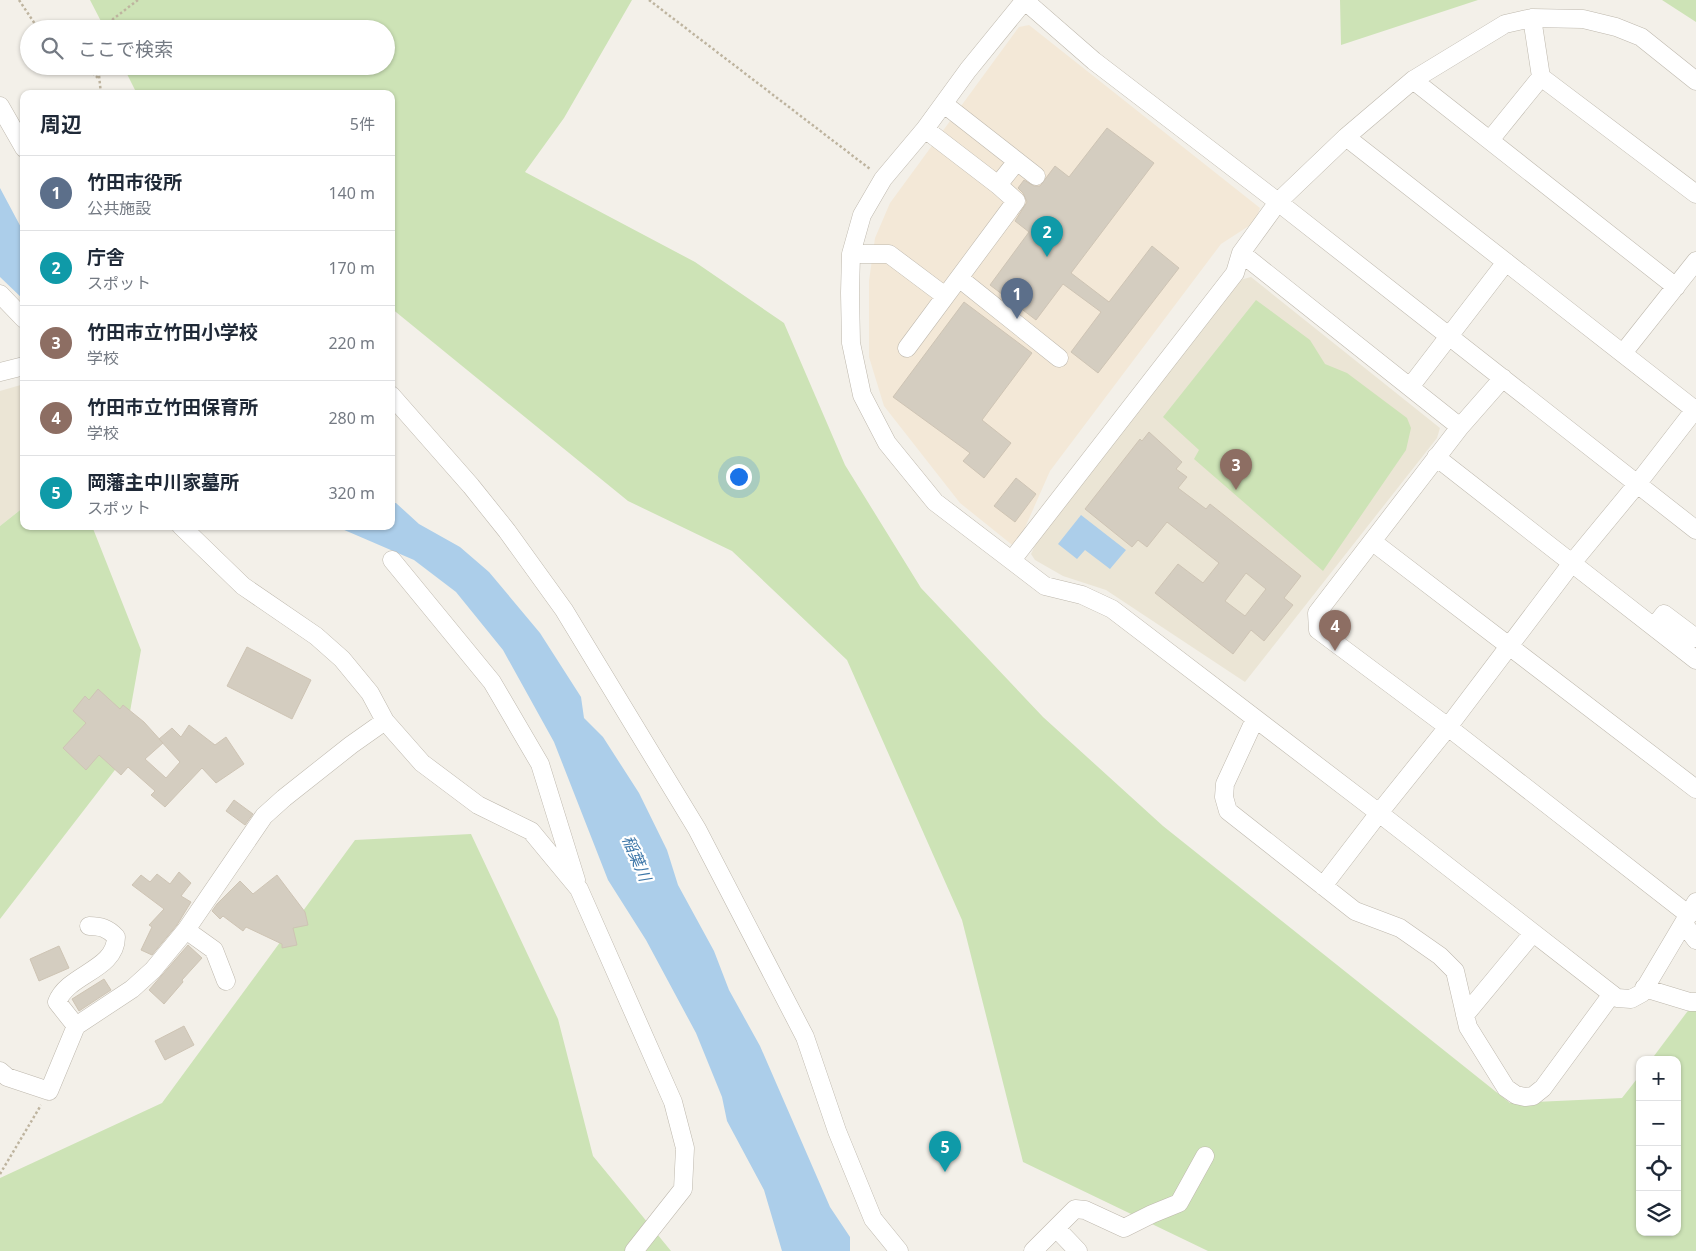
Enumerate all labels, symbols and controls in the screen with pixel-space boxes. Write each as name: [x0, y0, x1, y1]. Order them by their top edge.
search box: [20, 20, 395, 75]
icon: search: [38, 34, 66, 62]
text: ここで検索: [78, 36, 173, 62]
text: 周辺: [40, 110, 82, 138]
text: 5件: [350, 113, 375, 135]
text: 竹田市役所: [87, 169, 182, 195]
text: 1: [51, 182, 61, 204]
text: 140 m: [328, 182, 375, 204]
text: 公共施設: [87, 197, 151, 219]
pin: 2: [1031, 216, 1063, 257]
text: 庁舎: [87, 244, 125, 270]
text: 2: [51, 257, 61, 279]
text: 170 m: [328, 257, 375, 279]
text: スポット: [87, 272, 151, 294]
pin: 1: [1001, 278, 1033, 319]
text: 竹田市立竹田小学校: [87, 319, 258, 345]
text: 3: [51, 332, 61, 354]
text: 220 m: [328, 332, 375, 354]
text: 学校: [87, 347, 119, 369]
text: 竹田市立竹田保育所: [87, 394, 258, 420]
text: 4: [51, 407, 61, 429]
text: 280 m: [328, 407, 375, 429]
text: 学校: [87, 422, 119, 444]
pin: 3: [1220, 449, 1252, 490]
your location: [726, 464, 752, 490]
text: 岡藩主中川家墓所: [87, 469, 239, 495]
text: 5: [51, 482, 61, 504]
text: 320 m: [328, 482, 375, 504]
text: スポット: [87, 497, 151, 519]
pin: 4: [1319, 610, 1351, 651]
water label: 稲葉川: [617, 832, 657, 886]
map controls: [1636, 1056, 1681, 1236]
button: +: [1636, 1056, 1681, 1101]
button: −: [1636, 1101, 1681, 1146]
pin: 5: [929, 1131, 961, 1172]
button: locate: [1636, 1146, 1681, 1191]
button: layers: [1636, 1191, 1681, 1236]

